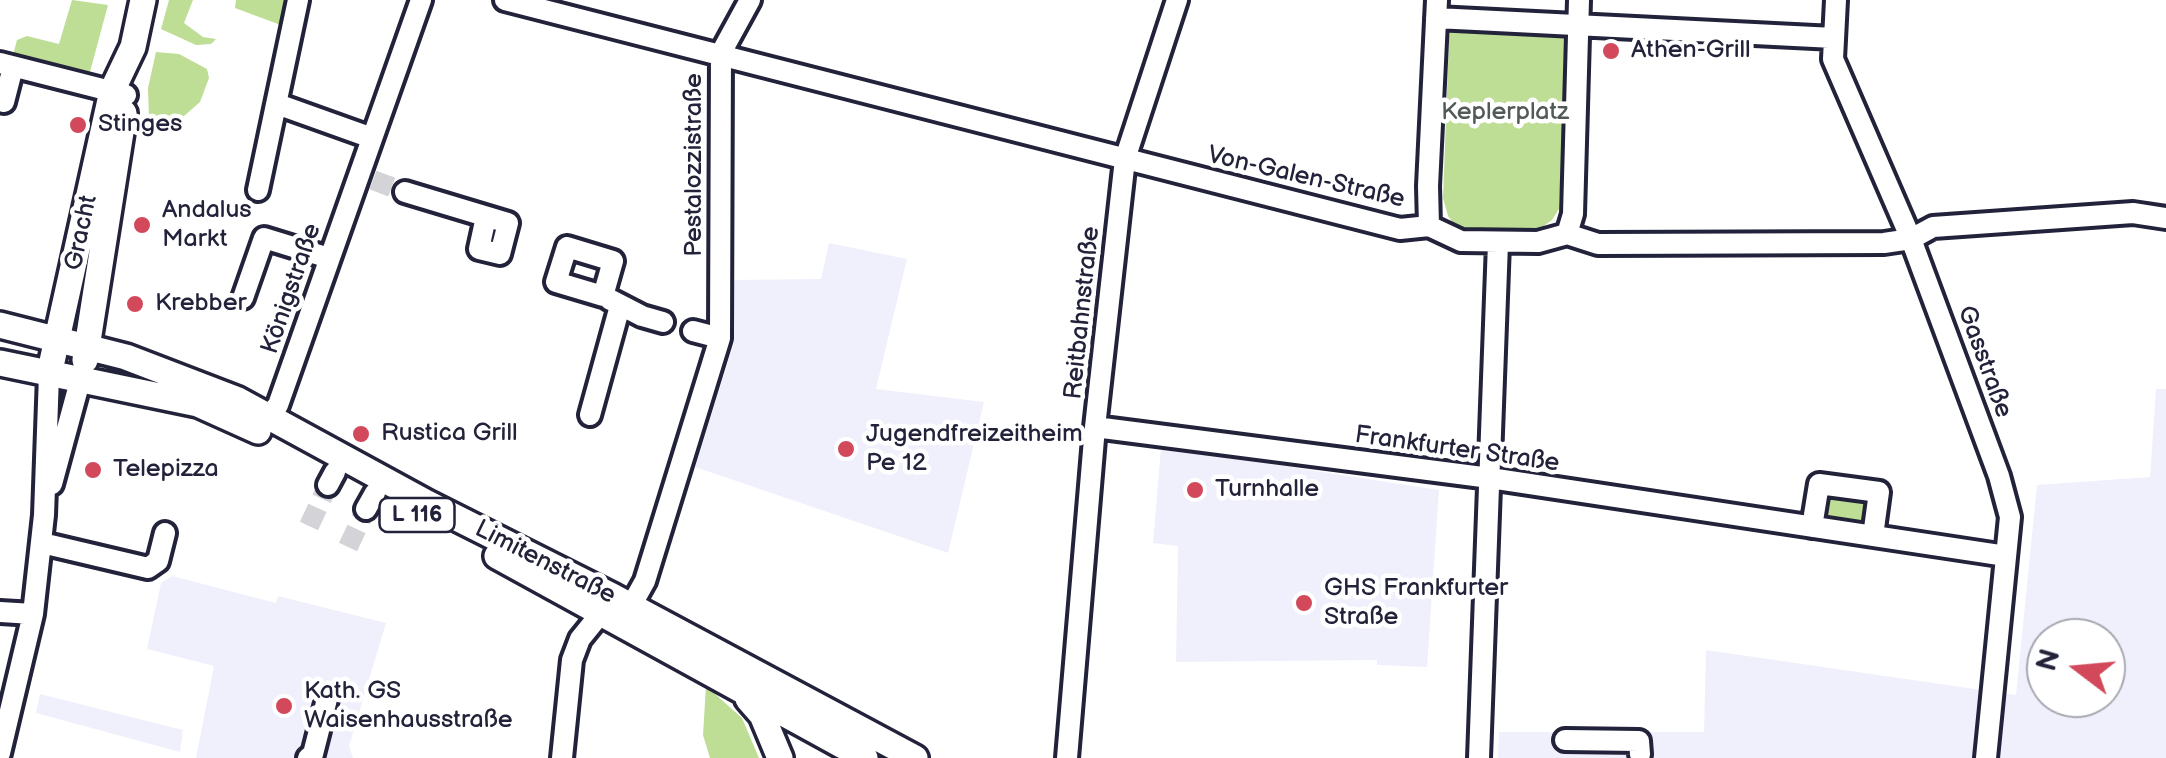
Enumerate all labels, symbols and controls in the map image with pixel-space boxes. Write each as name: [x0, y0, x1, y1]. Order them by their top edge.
place label: Athen-Grill: [1631, 36, 1751, 66]
marker: Athen-Grill: [1600, 40, 1622, 62]
street label: Pestalozzistraße: [680, 73, 710, 257]
park label: Keplerplatz: [1441, 98, 1569, 128]
place label: Stinges: [98, 110, 182, 140]
marker: Stinges: [67, 114, 89, 136]
street label: Von-Galen-Straße: [1204, 141, 1408, 215]
street label: Gracht: [59, 193, 105, 273]
place label: Andalus Markt: [162, 196, 252, 255]
marker: Andalus Markt: [131, 214, 153, 236]
street label: Königstraße: [256, 220, 328, 358]
street label: Reitbahnstraße: [1059, 225, 1107, 401]
place label: Krebber: [155, 289, 246, 319]
marker: Krebber: [124, 293, 146, 315]
street label: Gasstraße: [1950, 302, 2018, 422]
place label: Rustica Grill: [381, 419, 518, 449]
place label: Jugendfreizeitheim Pe 12: [866, 420, 1083, 479]
street label: Frankfurter Straße: [1353, 421, 1561, 479]
marker: Rustica Grill: [350, 423, 372, 445]
marker: Jugendfreizeitheim Pe 12: [835, 438, 857, 460]
place label: Telepizza: [113, 455, 219, 485]
marker: Telepizza: [82, 459, 104, 481]
place label: Turnhalle: [1215, 475, 1319, 505]
marker: Turnhalle: [1184, 479, 1206, 501]
road number: L 116: [380, 498, 454, 532]
street label: Limitenstraße: [470, 515, 620, 611]
place label: GHS Frankfurter Straße: [1324, 574, 1508, 633]
marker: GHS Frankfurter Straße: [1293, 592, 1315, 614]
north arrow: [2026, 618, 2126, 718]
text: N: [2030, 645, 2067, 675]
place label: Kath. GS Waisenhausstraße: [304, 677, 512, 736]
marker: Kath. GS Waisenhausstraße: [273, 695, 295, 717]

